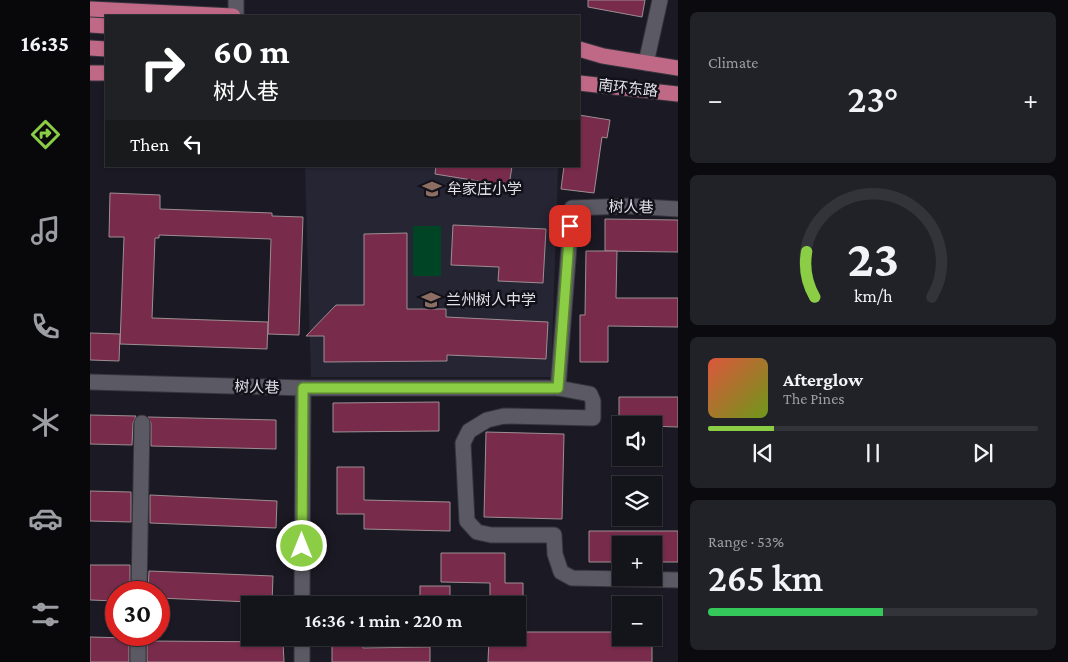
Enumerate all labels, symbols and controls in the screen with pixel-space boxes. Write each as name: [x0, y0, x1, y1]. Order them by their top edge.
text: 16:35: [21, 31, 69, 56]
text: 60 m: [213, 32, 290, 71]
icon: right: [130, 35, 195, 100]
text: Climate: [708, 54, 758, 71]
street label: 南环东路: [597, 77, 659, 99]
text: 23°: [848, 78, 898, 120]
text: 树人巷: [213, 79, 279, 104]
text: −: [708, 84, 723, 115]
text: +: [1023, 84, 1038, 115]
icon: directions: [28, 117, 63, 152]
icon: left: [179, 130, 207, 158]
text: Then: [130, 134, 169, 155]
school or university icon: 牟家庄小学: [421, 178, 443, 200]
place label: 牟家庄小学: [447, 181, 522, 197]
street label: 树人巷: [608, 198, 654, 215]
pin: [549, 205, 591, 247]
icon: arrive: [556, 212, 584, 240]
icon: music: [28, 213, 63, 248]
text: 23: [847, 229, 899, 287]
text: km/h: [854, 286, 893, 306]
school or university icon: 兰州树人中学: [420, 289, 442, 311]
place label: 兰州树人中学: [446, 291, 536, 308]
icon: phone: [28, 309, 63, 344]
text: Afterglow: [783, 369, 863, 390]
street label: 树人巷: [234, 377, 280, 396]
text: The Pines: [783, 390, 844, 407]
icon: climate: [28, 405, 63, 440]
map controls: [612, 416, 662, 646]
button: sound: [612, 416, 662, 466]
icon: previous: [749, 439, 777, 467]
icon: pause: [859, 439, 887, 467]
icon: next: [969, 439, 997, 467]
button: layers: [612, 476, 662, 526]
icon: car: [28, 501, 63, 536]
position arrow: [275, 519, 327, 571]
text: Range · 53%: [708, 533, 784, 550]
button: +: [612, 536, 662, 586]
text: 265 km: [708, 557, 823, 599]
speed limit sign: 30: [105, 581, 170, 646]
button: −: [612, 596, 662, 646]
icon: filters: [28, 597, 63, 632]
text: 16:36 · 1 min · 220 m: [305, 610, 462, 631]

